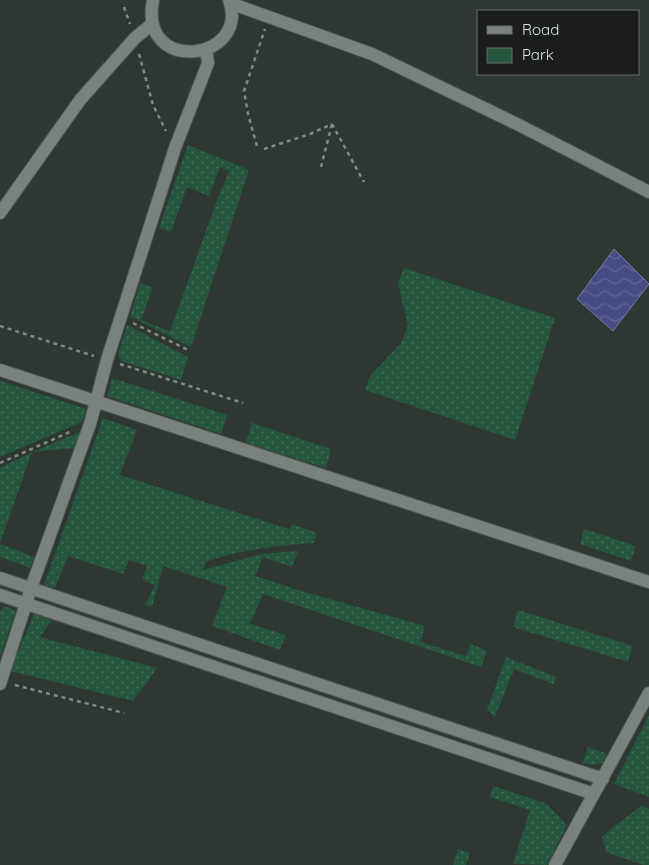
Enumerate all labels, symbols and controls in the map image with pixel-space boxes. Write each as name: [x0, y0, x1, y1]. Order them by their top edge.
legend: [477, 10, 639, 75]
text: Road: [522, 20, 559, 39]
text: Park: [522, 45, 554, 64]

